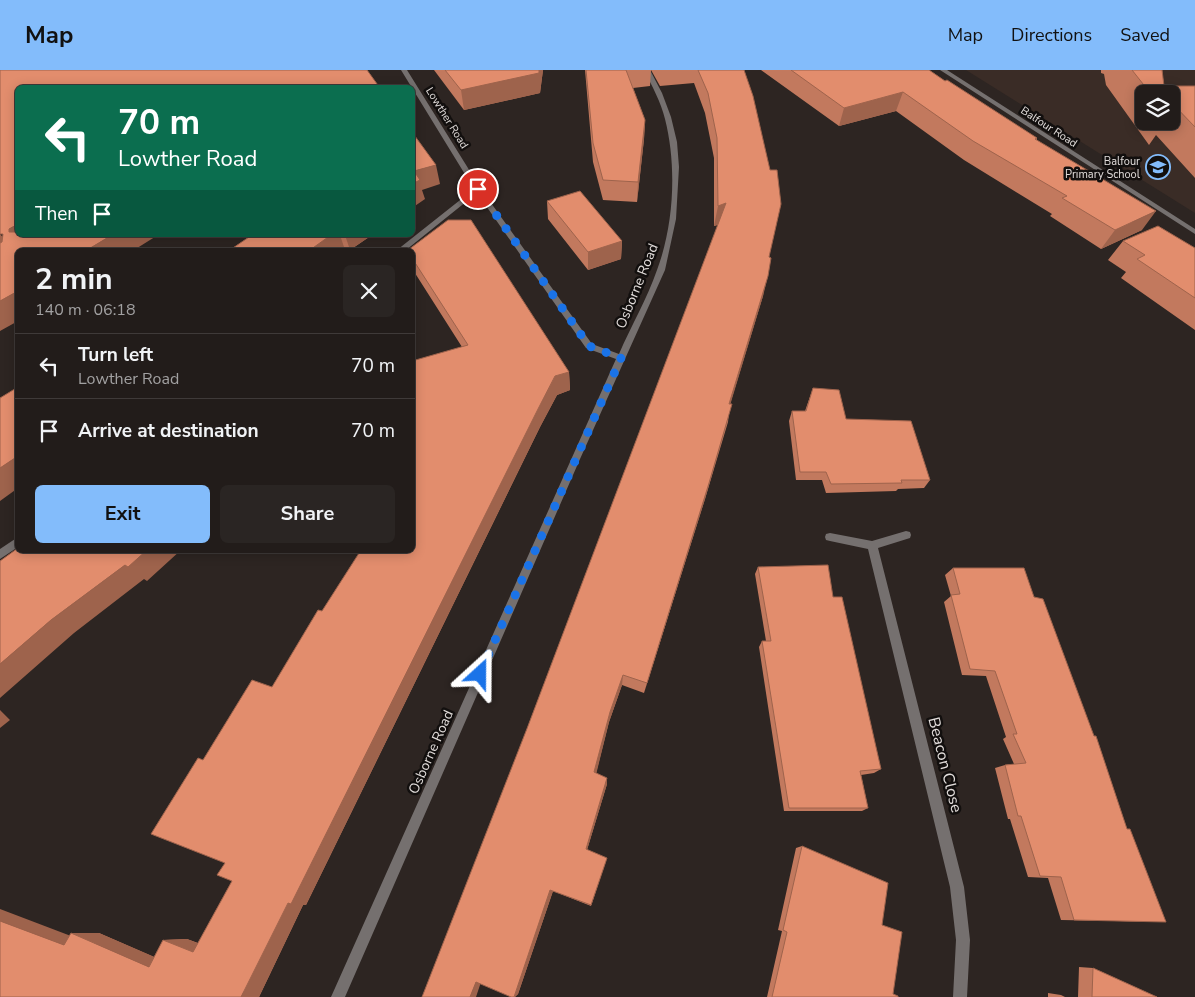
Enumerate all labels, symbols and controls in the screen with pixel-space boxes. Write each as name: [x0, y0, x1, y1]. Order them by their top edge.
text: Map: [25, 19, 73, 51]
text: Map: [948, 23, 983, 47]
text: Directions: [1011, 23, 1092, 47]
text: Saved: [1120, 23, 1170, 47]
street label: Lowther Road: [422, 85, 472, 151]
map controls: [1135, 85, 1180, 130]
button: layers: [1135, 85, 1180, 130]
text: 70 m: [118, 99, 200, 146]
street label: Balfour Road: [1018, 103, 1080, 151]
icon: left: [35, 105, 100, 170]
text: Lowther Road: [118, 144, 257, 174]
place label: Balfour Primary School: [1065, 154, 1141, 182]
school or university icon: Balfour Primary School: [1145, 154, 1171, 180]
pin: [457, 168, 499, 210]
icon: arrive: [464, 175, 492, 203]
icon: arrive: [88, 200, 116, 228]
text: Then: [35, 201, 78, 227]
street label: Osborne Road: [611, 241, 663, 331]
text: 2 min: [35, 259, 113, 300]
button: close: [343, 265, 395, 317]
text: 140 m · 06:18: [35, 299, 136, 321]
text: Turn left: [78, 342, 153, 368]
icon: left: [35, 352, 63, 380]
text: 70 m: [351, 353, 395, 379]
text: Lowther Road: [78, 368, 179, 390]
icon: arrive: [35, 417, 63, 445]
text: Arrive at destination: [78, 418, 259, 444]
text: 70 m: [351, 418, 395, 444]
button: Exit: [35, 485, 210, 543]
button: Share: [220, 485, 395, 543]
position arrow: [453, 647, 505, 699]
street label: Osborne Road: [404, 707, 458, 797]
street label: Beacon Close: [923, 715, 967, 815]

